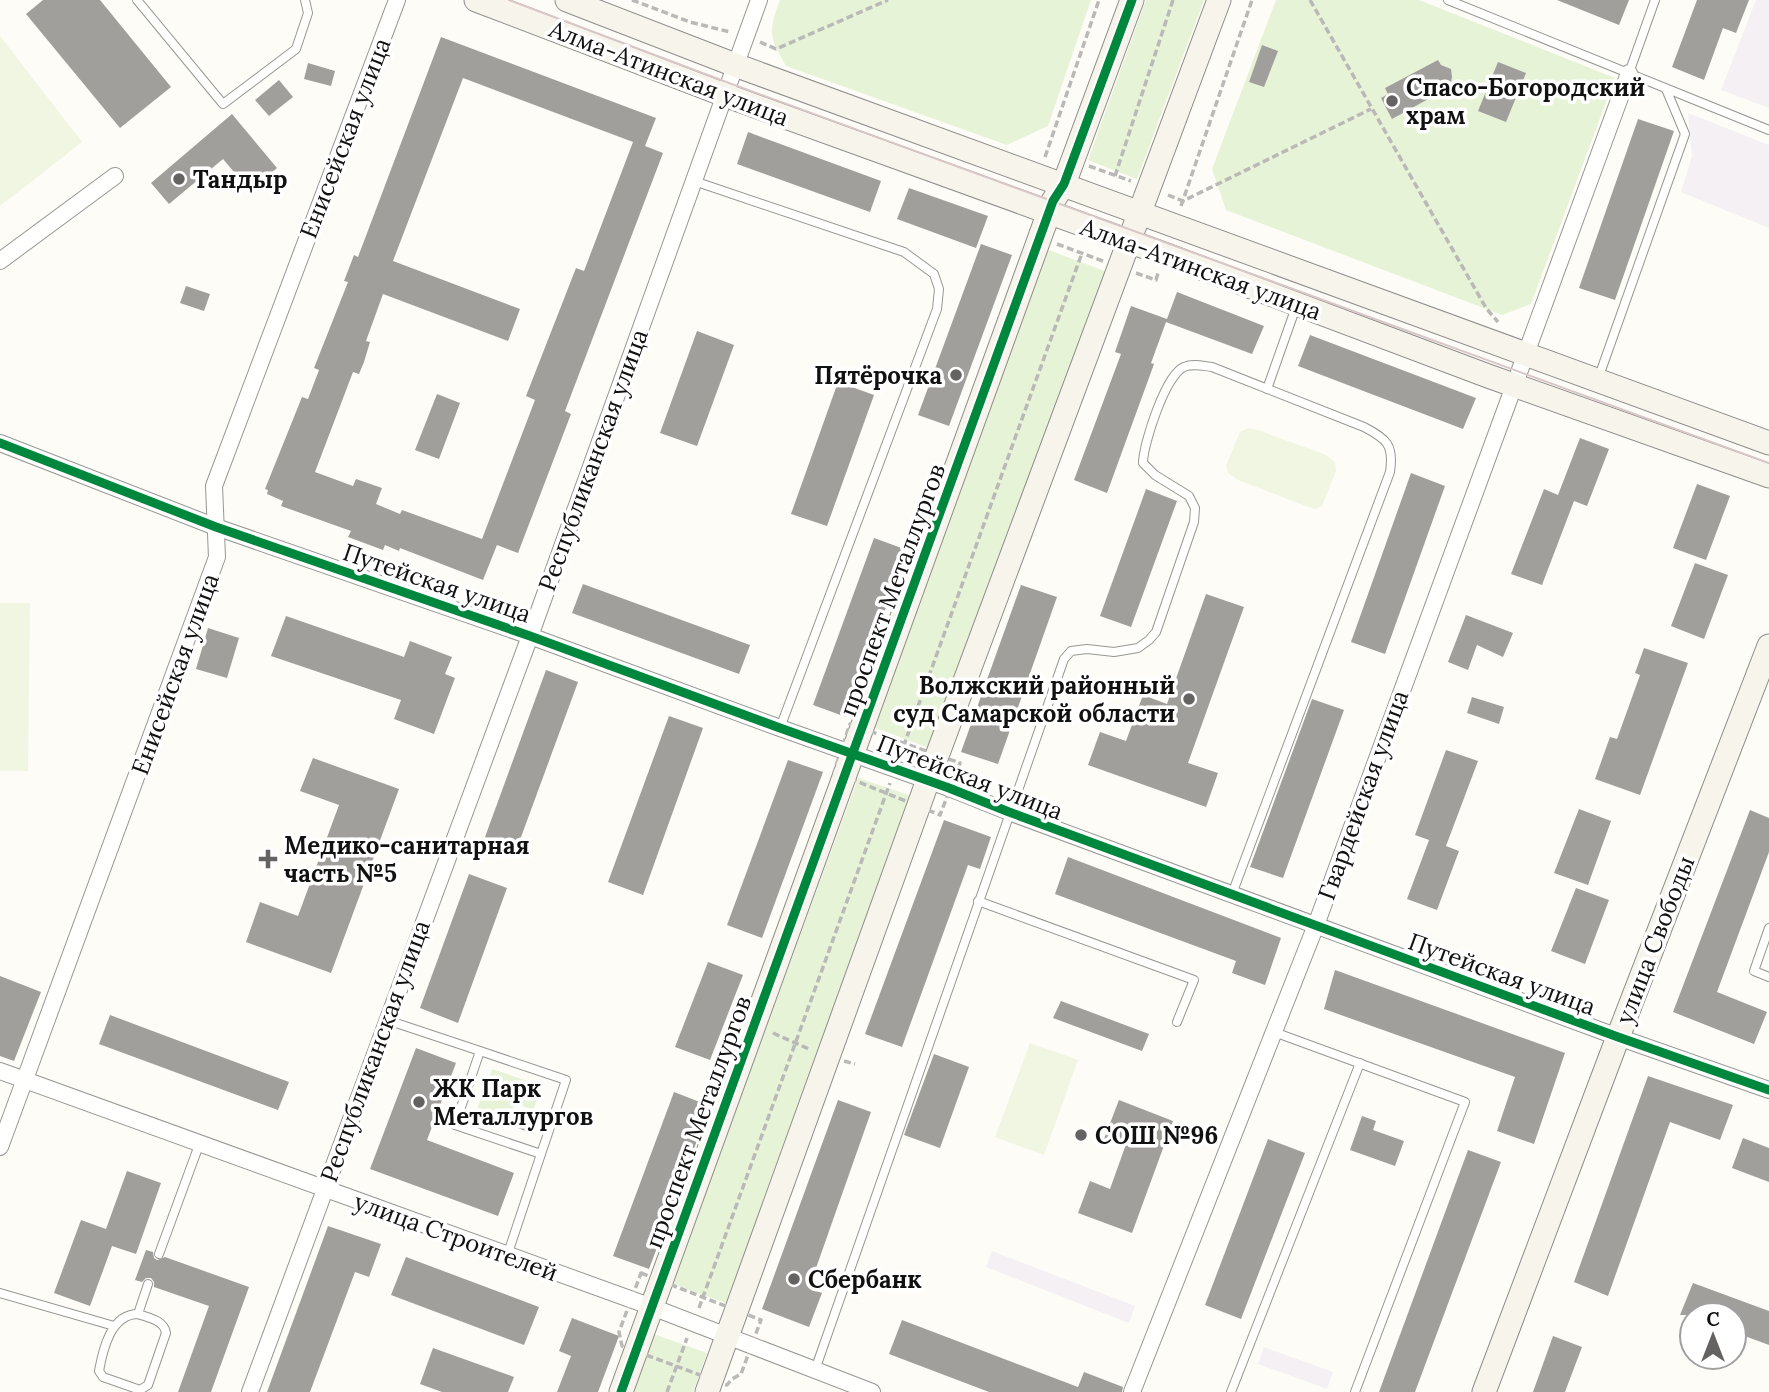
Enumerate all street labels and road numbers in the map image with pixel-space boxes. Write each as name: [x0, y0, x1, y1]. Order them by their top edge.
street label: Алма-Атинская улица: [544, 13, 793, 133]
street label: Енисейская улица: [293, 33, 397, 243]
street label: Алма-Атинская улица: [1075, 211, 1326, 327]
street label: Республиканская улица: [531, 325, 655, 595]
street label: проспект Металлургов: [832, 460, 952, 720]
street label: Путейская улица: [339, 536, 535, 630]
street label: Енисейская улица: [124, 569, 226, 779]
street label: Гвардейская улица: [1311, 686, 1415, 904]
street label: Путейская улица: [873, 727, 1067, 827]
street label: улица Свободы: [1609, 851, 1701, 1029]
street label: Республиканская улица: [313, 916, 437, 1186]
street label: Путейская улица: [1404, 926, 1600, 1022]
street label: проспект Металлургов: [638, 992, 758, 1252]
street label: улица Строителей: [350, 1186, 562, 1288]

